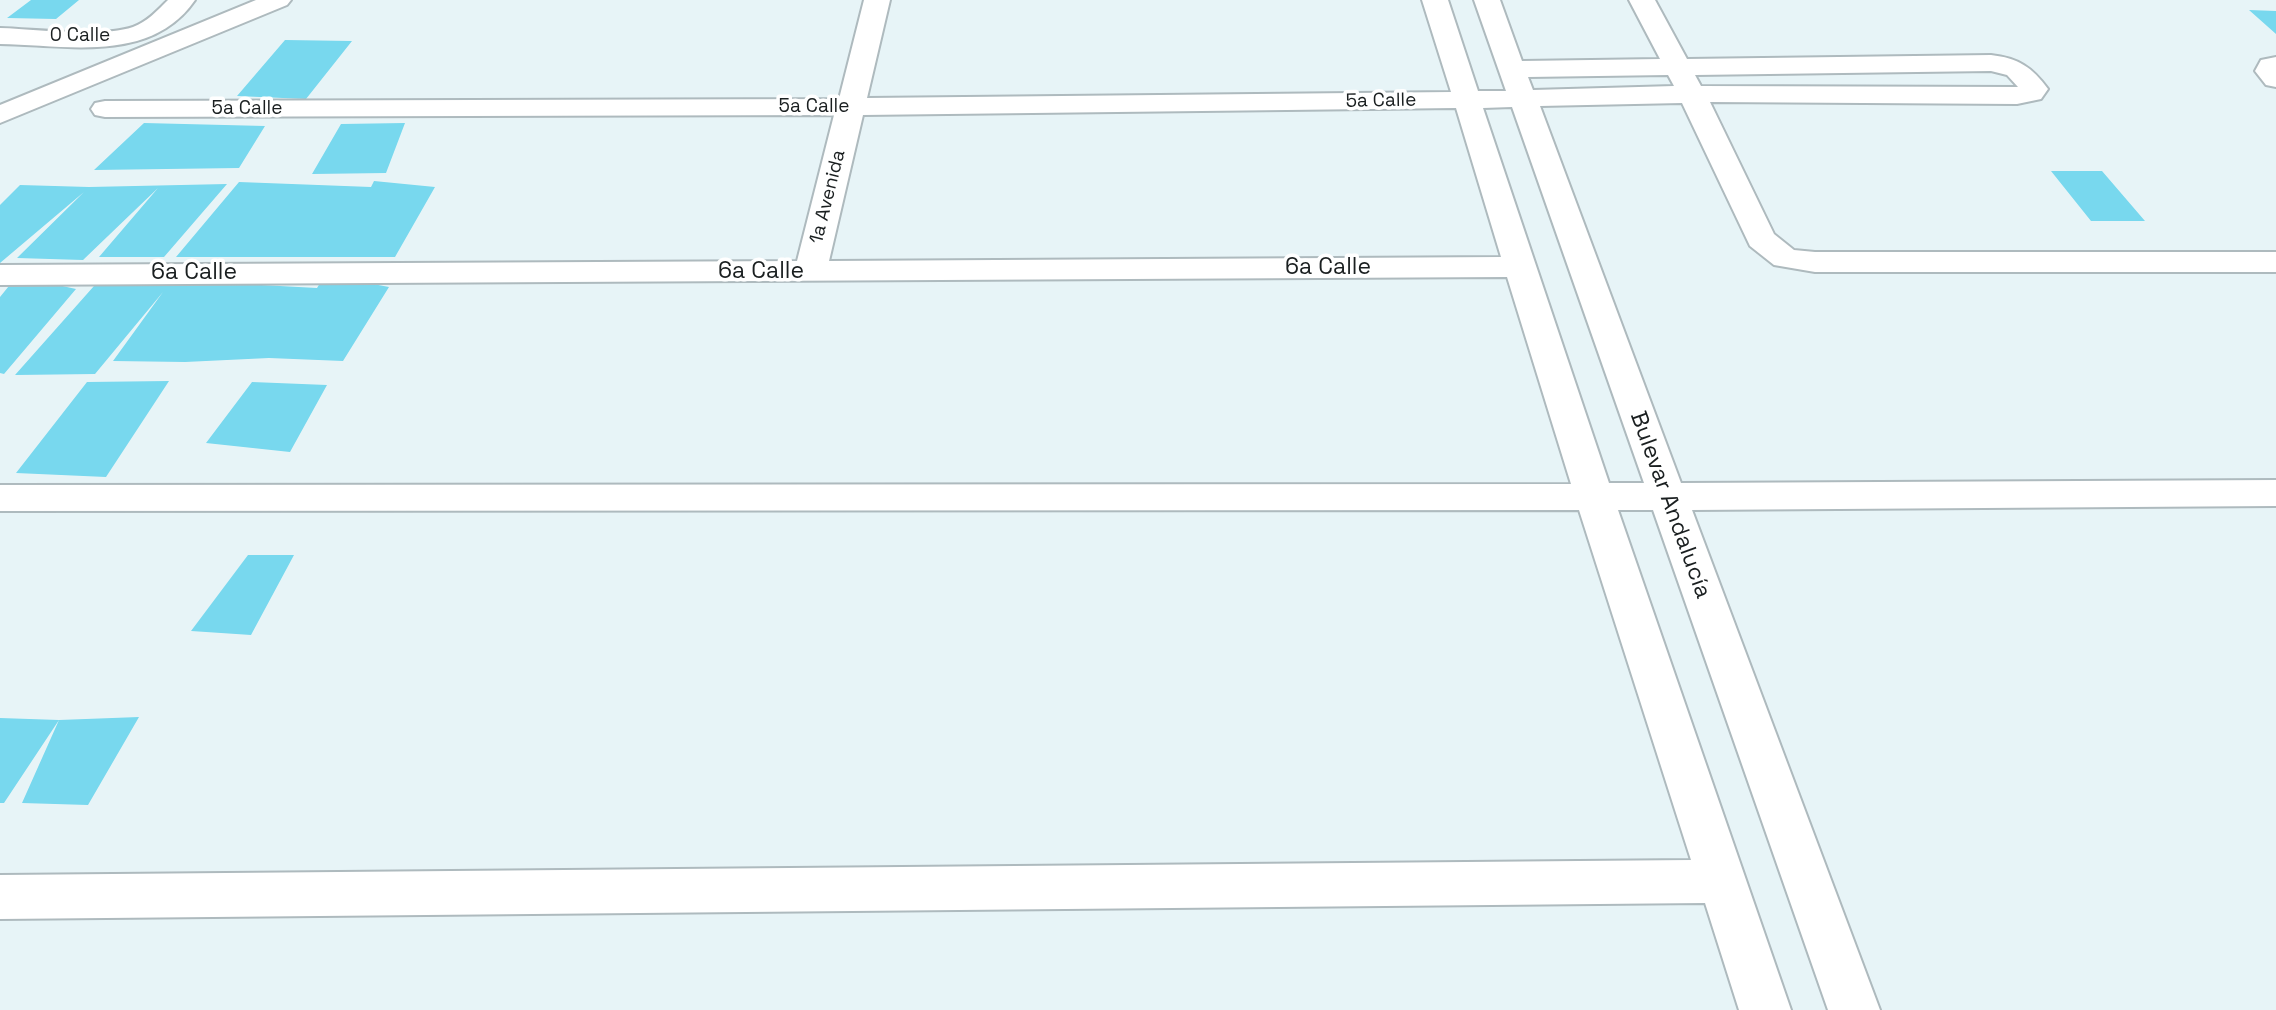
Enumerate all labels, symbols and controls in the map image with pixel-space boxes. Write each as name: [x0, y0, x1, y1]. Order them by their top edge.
street label: 0 Calle: [50, 25, 110, 47]
street label: 5a Calle: [1345, 89, 1417, 113]
street label: 5a Calle: [779, 96, 849, 118]
street label: 5a Calle: [212, 98, 282, 120]
street label: 1a Avenida: [805, 148, 851, 246]
street label: 6a Calle: [1285, 254, 1371, 282]
street label: 6a Calle: [718, 258, 804, 286]
street label: 6a Calle: [151, 259, 237, 287]
street label: Bulevar Andalucía: [1623, 408, 1717, 602]

